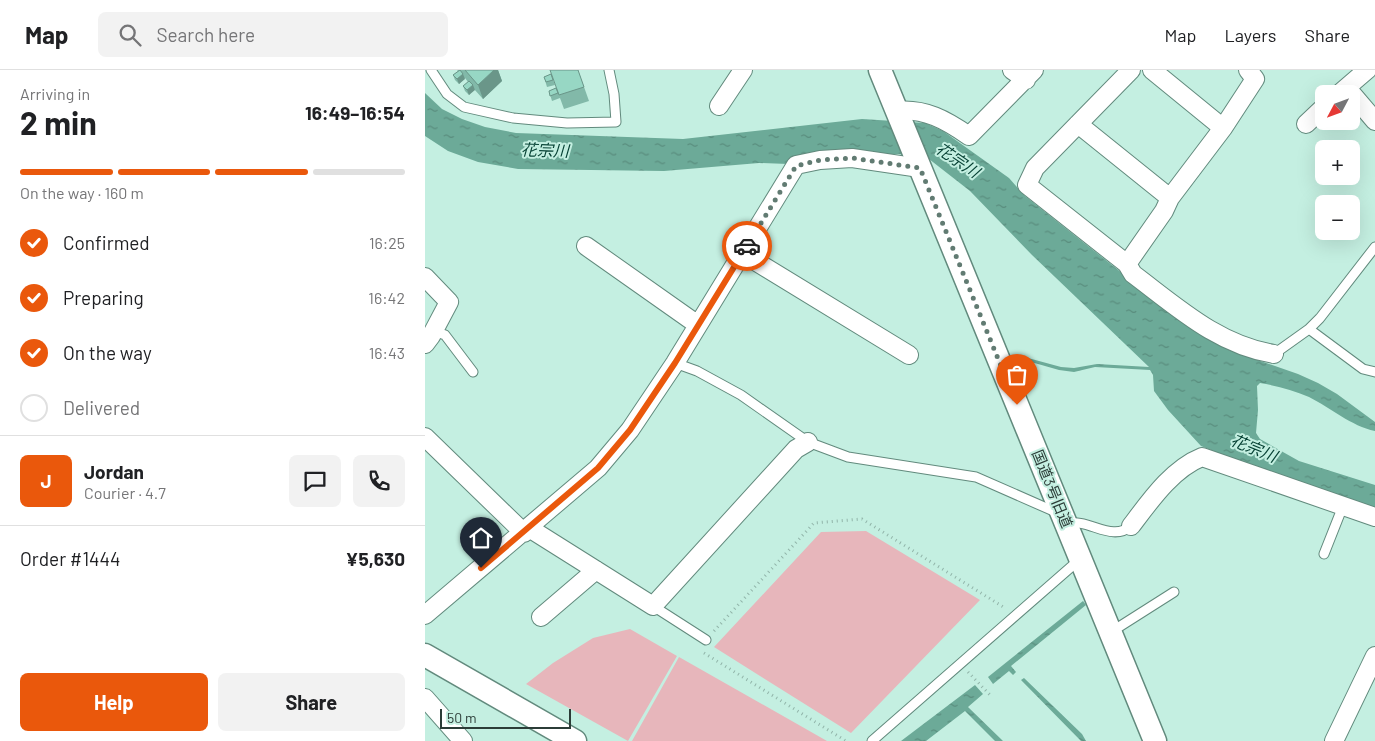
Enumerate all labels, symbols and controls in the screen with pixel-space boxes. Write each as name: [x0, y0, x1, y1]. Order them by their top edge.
search box: [98, 12, 448, 57]
text: Map: [25, 20, 68, 49]
icon: search: [116, 21, 144, 49]
text: Search here: [156, 23, 255, 46]
text: Map: [1164, 24, 1196, 46]
text: Layers: [1224, 24, 1277, 46]
text: Share: [1305, 24, 1350, 46]
text: Arriving in: [20, 84, 90, 103]
north arrow: [1315, 85, 1360, 130]
map controls: [1315, 85, 1360, 240]
text: 16:49–16:54: [305, 101, 405, 124]
text: 2 min: [20, 103, 97, 141]
water label: 花宗川: [933, 138, 985, 182]
water label: 花宗川: [521, 139, 571, 160]
button: +: [1315, 140, 1360, 185]
text: On the way · 160 m: [20, 183, 144, 202]
button: −: [1315, 195, 1360, 240]
courier: [722, 221, 772, 271]
icon: check: [20, 229, 48, 257]
text: Confirmed: [63, 231, 150, 254]
icon: car: [733, 232, 761, 260]
text: 16:25: [369, 233, 405, 252]
icon: check: [20, 284, 48, 312]
text: Preparing: [63, 286, 144, 309]
text: 16:42: [368, 288, 405, 307]
icon: check: [20, 339, 48, 367]
text: On the way: [63, 341, 152, 364]
text: 16:43: [369, 343, 405, 362]
pin: [996, 354, 1038, 405]
icon: bag: [1003, 361, 1031, 389]
text: Delivered: [63, 396, 140, 419]
water label: 花宗川: [1228, 430, 1282, 466]
street label: 国道3号旧道: [1029, 447, 1077, 530]
button: chat: [289, 455, 341, 507]
button: phone: [353, 455, 405, 507]
text: Jordan: [84, 460, 144, 483]
text: J: [40, 469, 52, 492]
text: Courier · 4.7: [84, 483, 166, 502]
pin: [460, 517, 502, 568]
icon: home: [467, 524, 495, 552]
text: Order #1444: [20, 547, 120, 570]
text: ¥5,630: [345, 547, 405, 570]
button: Help: [20, 673, 208, 731]
button: Share: [218, 673, 405, 731]
scale bar: [440, 706, 571, 729]
text: 50 m: [447, 709, 476, 726]

